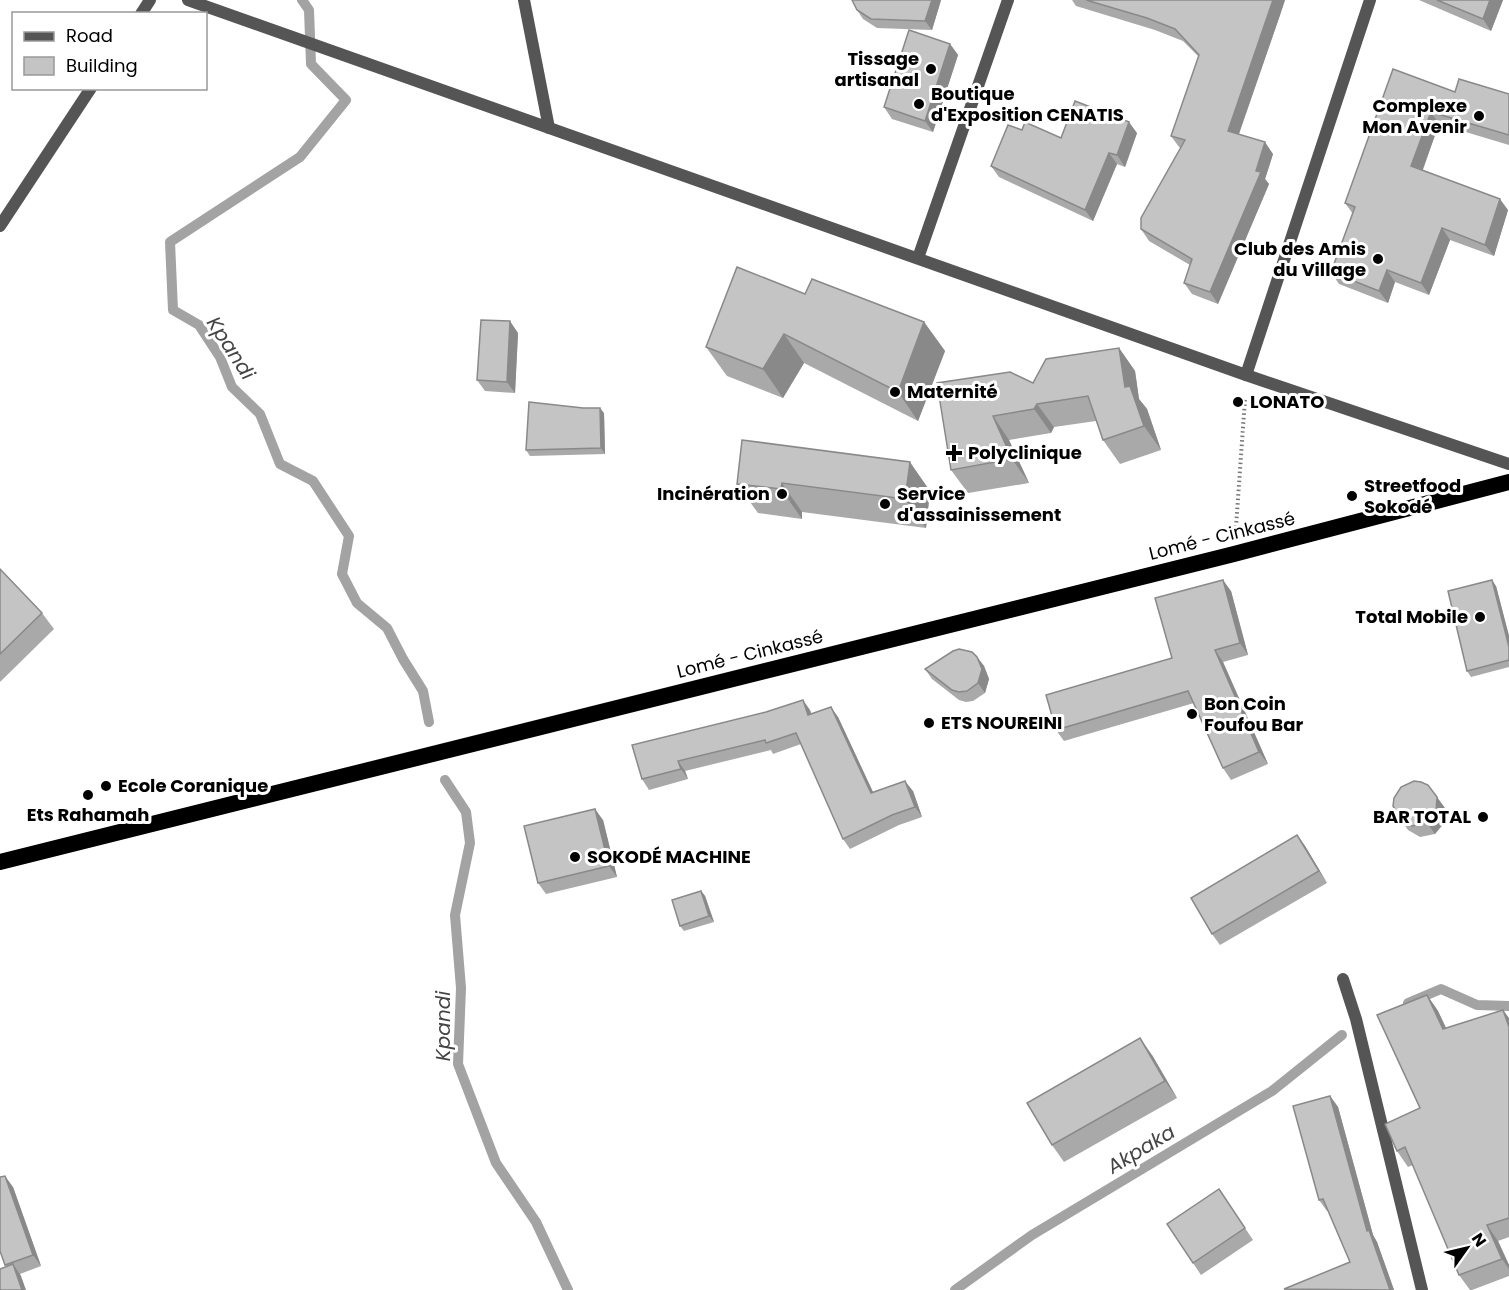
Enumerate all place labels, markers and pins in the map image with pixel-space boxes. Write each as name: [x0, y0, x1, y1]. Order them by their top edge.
place label: Tissage artisanal: [835, 46, 919, 92]
marker: Tissage artisanal: [924, 62, 938, 76]
place label: Boutique d'Exposition CENATIS: [931, 81, 1124, 127]
place label: Complexe Mon Avenir: [1362, 93, 1467, 139]
marker: Boutique d'Exposition CENATIS: [912, 97, 926, 111]
marker: Complexe Mon Avenir: [1472, 109, 1486, 123]
place label: Club des Amis du Village: [1234, 236, 1366, 282]
marker: Club des Amis du Village: [1371, 252, 1385, 266]
place label: Maternité: [907, 379, 998, 404]
marker: Maternité: [888, 385, 902, 399]
place label: LONATO: [1250, 389, 1324, 414]
marker: LONATO: [1231, 395, 1245, 409]
place label: Polyclinique: [968, 440, 1082, 465]
marker: Polyclinique: [945, 444, 963, 462]
place label: Streetfood Sokodé: [1364, 473, 1461, 519]
place label: Incinération: [657, 481, 770, 506]
place label: Service d'assainissement: [897, 481, 1061, 527]
marker: Incinération: [775, 487, 789, 501]
marker: Streetfood Sokodé: [1345, 489, 1359, 503]
marker: Service d'assainissement: [878, 497, 892, 511]
place label: Total Mobile: [1355, 604, 1468, 629]
marker: Total Mobile: [1473, 610, 1487, 624]
place label: Bon Coin Foufou Bar: [1204, 691, 1303, 737]
marker: Bon Coin Foufou Bar: [1185, 707, 1199, 721]
place label: ETS NOUREINI: [941, 710, 1062, 735]
marker: ETS NOUREINI: [922, 716, 936, 730]
place label: Ecole Coranique: [118, 773, 268, 798]
marker: Ecole Coranique: [99, 779, 113, 793]
marker: Ets Rahamah: [81, 788, 95, 802]
place label: Ets Rahamah: [27, 802, 149, 827]
place label: BAR TOTAL: [1373, 804, 1471, 829]
marker: BAR TOTAL: [1476, 810, 1490, 824]
place label: SOKODÉ MACHINE: [587, 844, 751, 869]
marker: SOKODÉ MACHINE: [568, 850, 582, 864]

